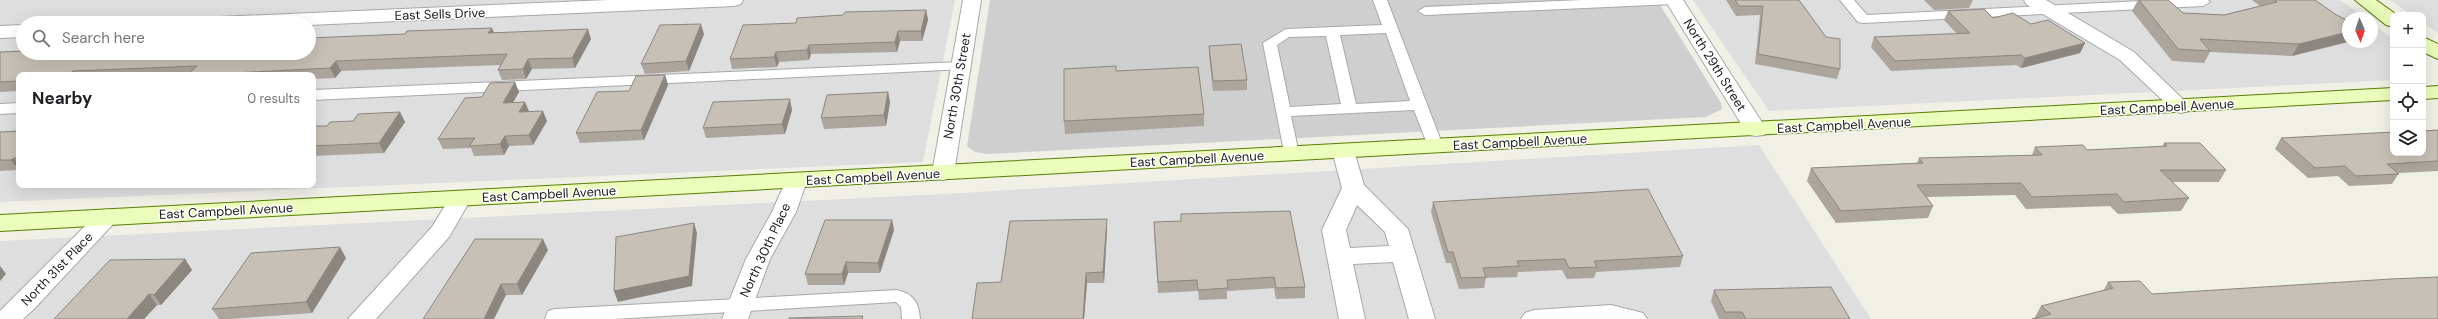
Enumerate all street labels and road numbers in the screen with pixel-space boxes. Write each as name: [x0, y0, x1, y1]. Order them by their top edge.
street label: East Sells Drive: [394, 4, 486, 24]
street label: North 29th Street: [1680, 16, 1750, 114]
street label: North 30th Street: [939, 32, 975, 140]
street label: East Campbell Avenue: [2100, 95, 2234, 119]
street label: East Campbell Avenue: [1777, 113, 1911, 137]
street label: East Campbell Avenue: [1453, 130, 1587, 154]
street label: East Campbell Avenue: [1130, 147, 1264, 171]
street label: East Campbell Avenue: [806, 165, 940, 189]
street label: East Campbell Avenue: [482, 182, 616, 206]
street label: East Campbell Avenue: [159, 199, 293, 223]
street label: North 30th Place: [736, 200, 794, 300]
street label: North 31st Place: [17, 228, 97, 310]

